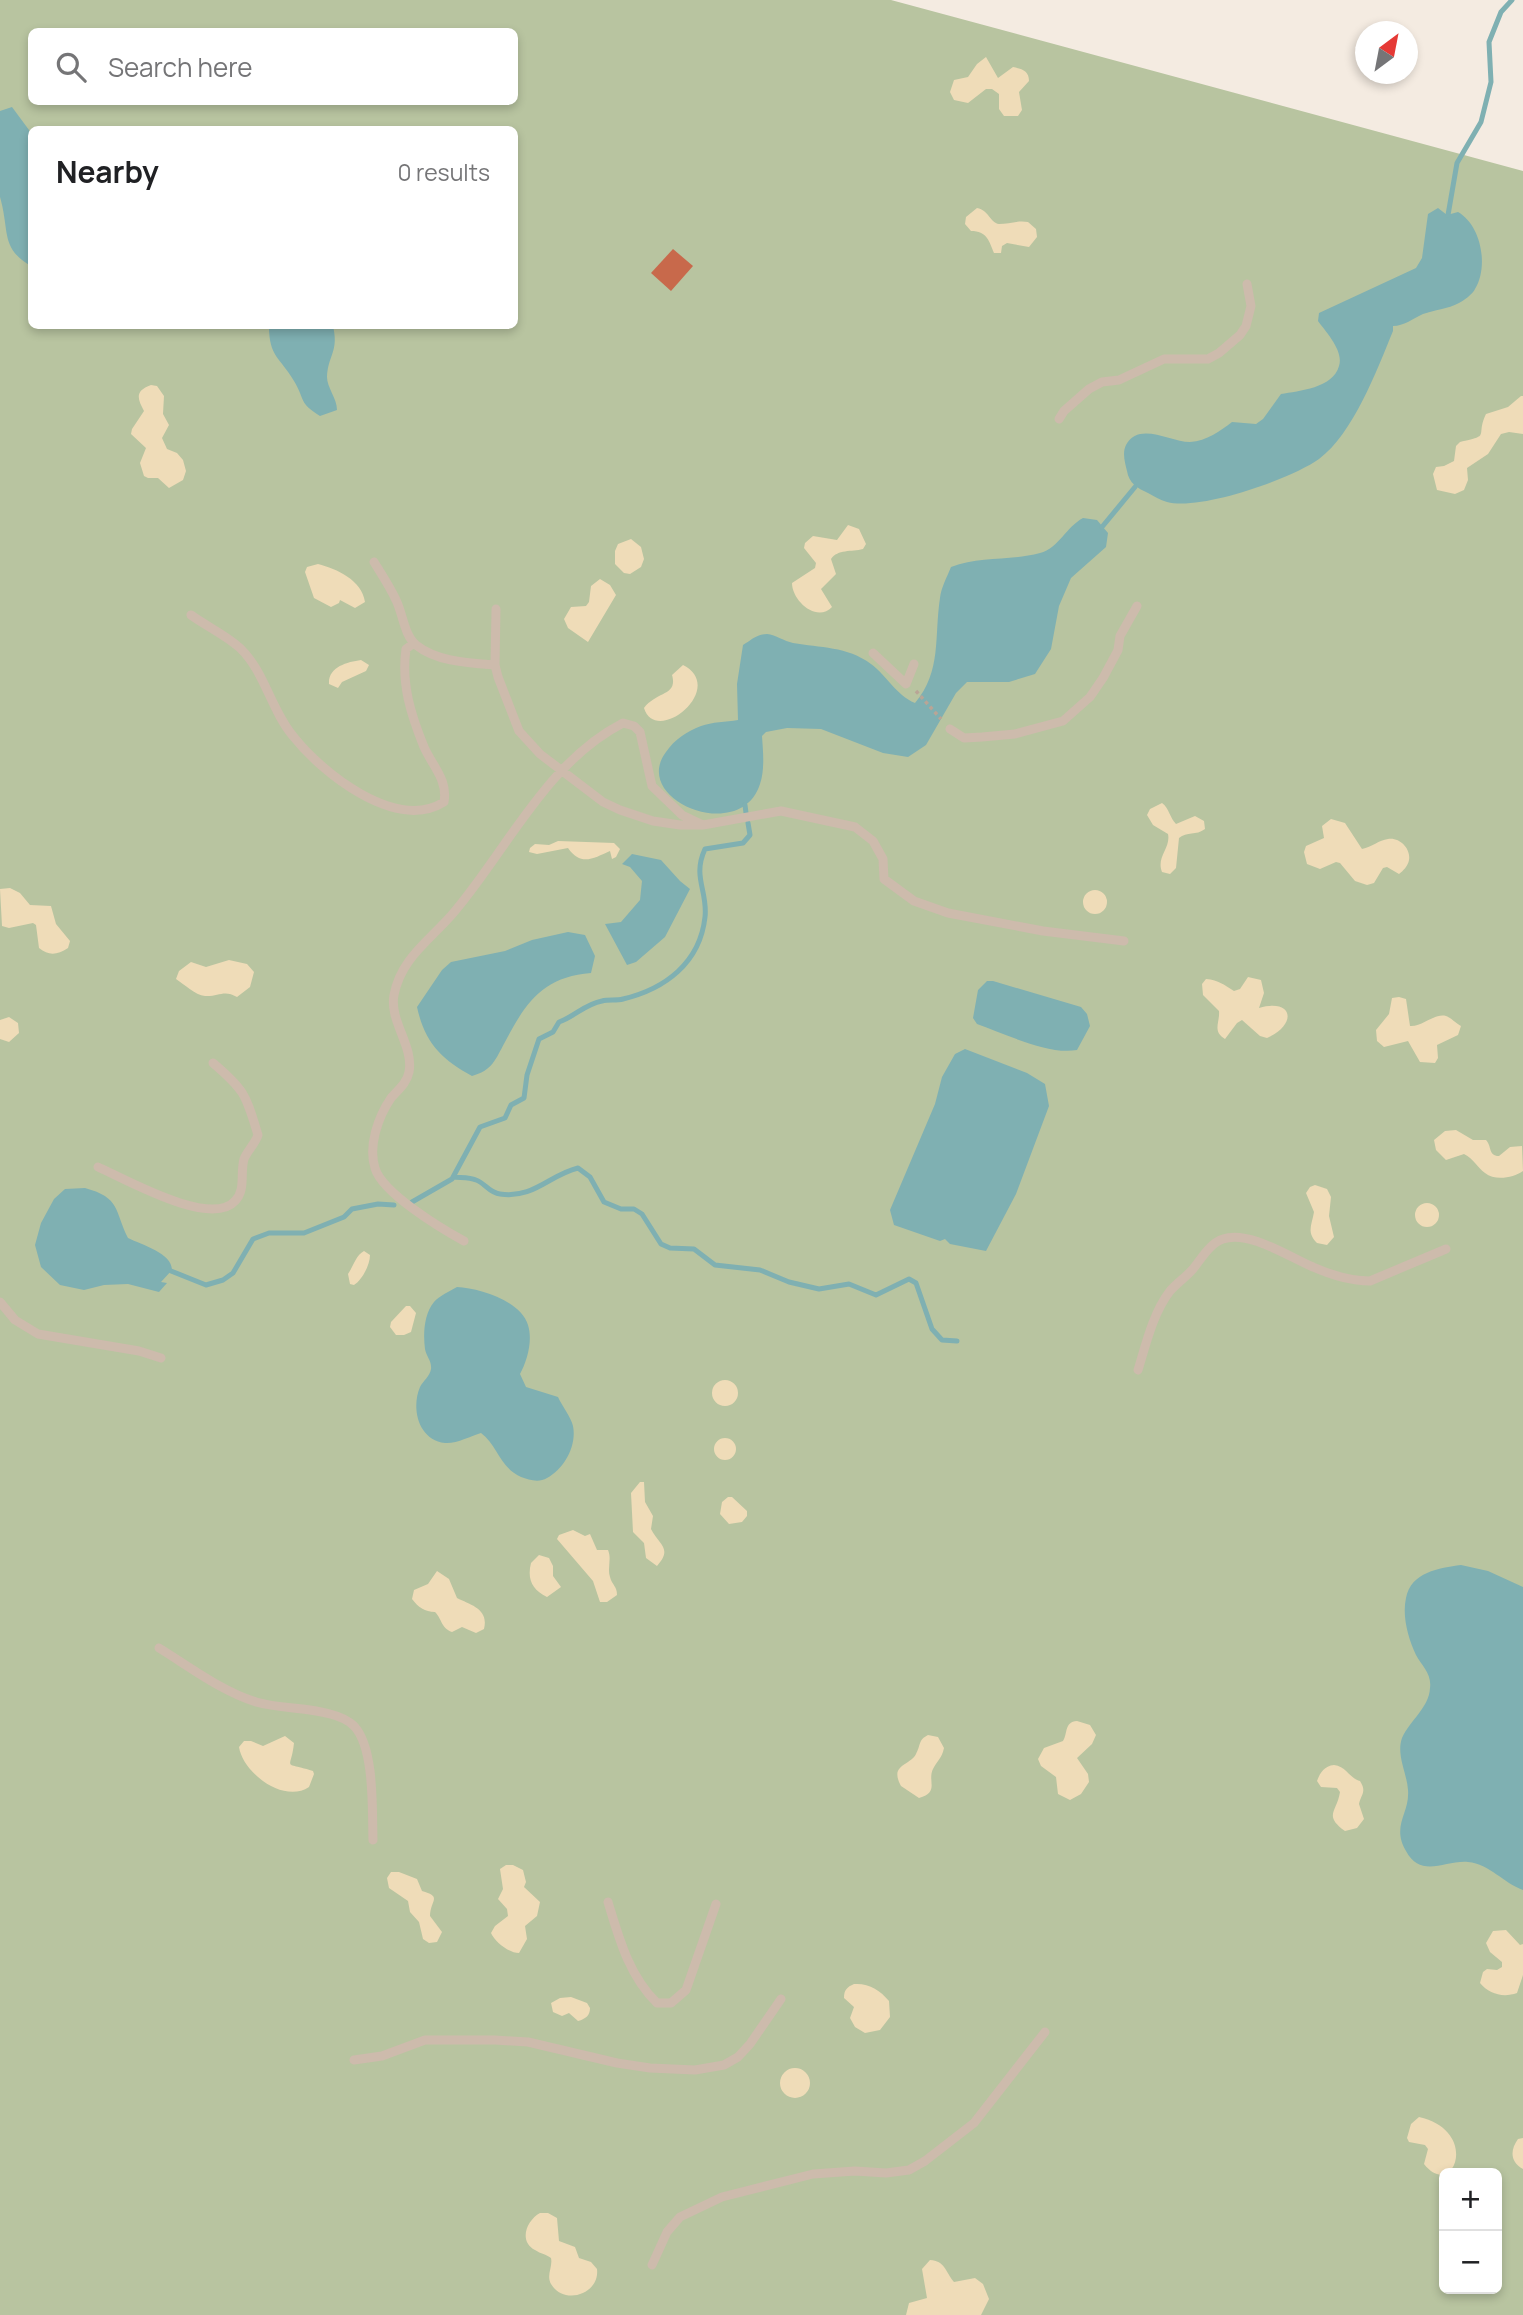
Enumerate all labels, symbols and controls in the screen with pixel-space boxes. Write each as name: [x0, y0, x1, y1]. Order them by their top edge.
north arrow: [1355, 21, 1418, 84]
search box: [28, 28, 518, 105]
icon: search: [52, 48, 90, 86]
text: Search here: [108, 49, 253, 85]
text: Nearby: [56, 151, 159, 192]
text: 0 results: [397, 156, 490, 188]
map controls: [1439, 2168, 1502, 2294]
button: +: [1439, 2168, 1502, 2231]
button: −: [1439, 2231, 1502, 2294]

